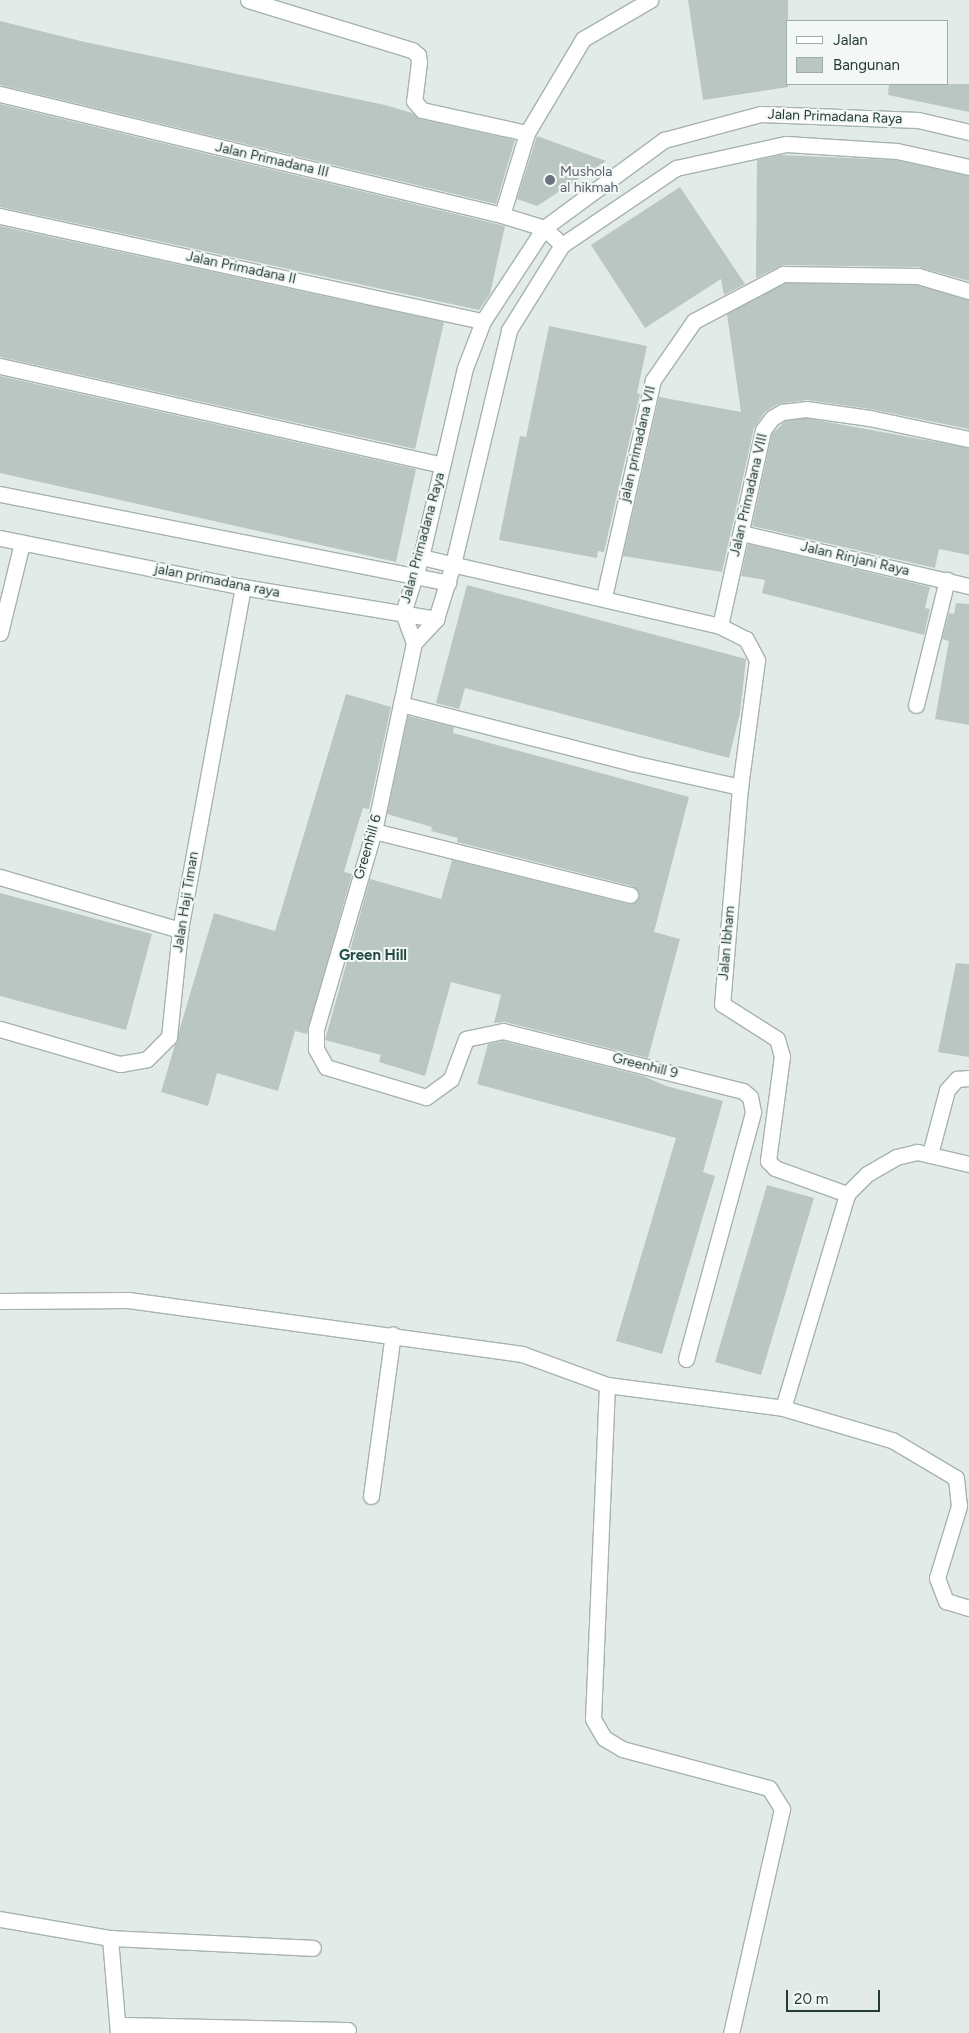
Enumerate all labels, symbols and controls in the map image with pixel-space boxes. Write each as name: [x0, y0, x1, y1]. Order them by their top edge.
legend: [786, 20, 949, 85]
text: Jalan: [833, 31, 868, 49]
text: Bangunan: [833, 56, 900, 74]
street label: Jalan Primadana Raya: [767, 106, 903, 128]
street label: Jalan Primadana III: [214, 139, 330, 181]
place label: Mushola al hikmah: [560, 164, 618, 196]
marker: Mushola al hikmah: [544, 174, 556, 186]
street label: Jalan Primadana II: [184, 248, 298, 288]
street label: jalan primadana VII: [616, 384, 660, 504]
street label: Jalan Primadana VIII: [727, 432, 771, 558]
street label: Jalan Primadana Raya: [397, 471, 449, 605]
street label: Jalan Rinjani Raya: [799, 538, 911, 580]
street label: jalan primadana raya: [153, 561, 281, 601]
street label: Greenhill 6: [351, 812, 385, 882]
street label: Jalan Haji Timan: [170, 850, 202, 954]
street label: Jalan Ibham: [715, 905, 739, 981]
district label: Green Hill: [339, 947, 407, 965]
street label: Greenhill 9: [610, 1050, 680, 1082]
scale bar: [789, 1980, 883, 2012]
text: 20 m: [794, 1990, 828, 2008]

